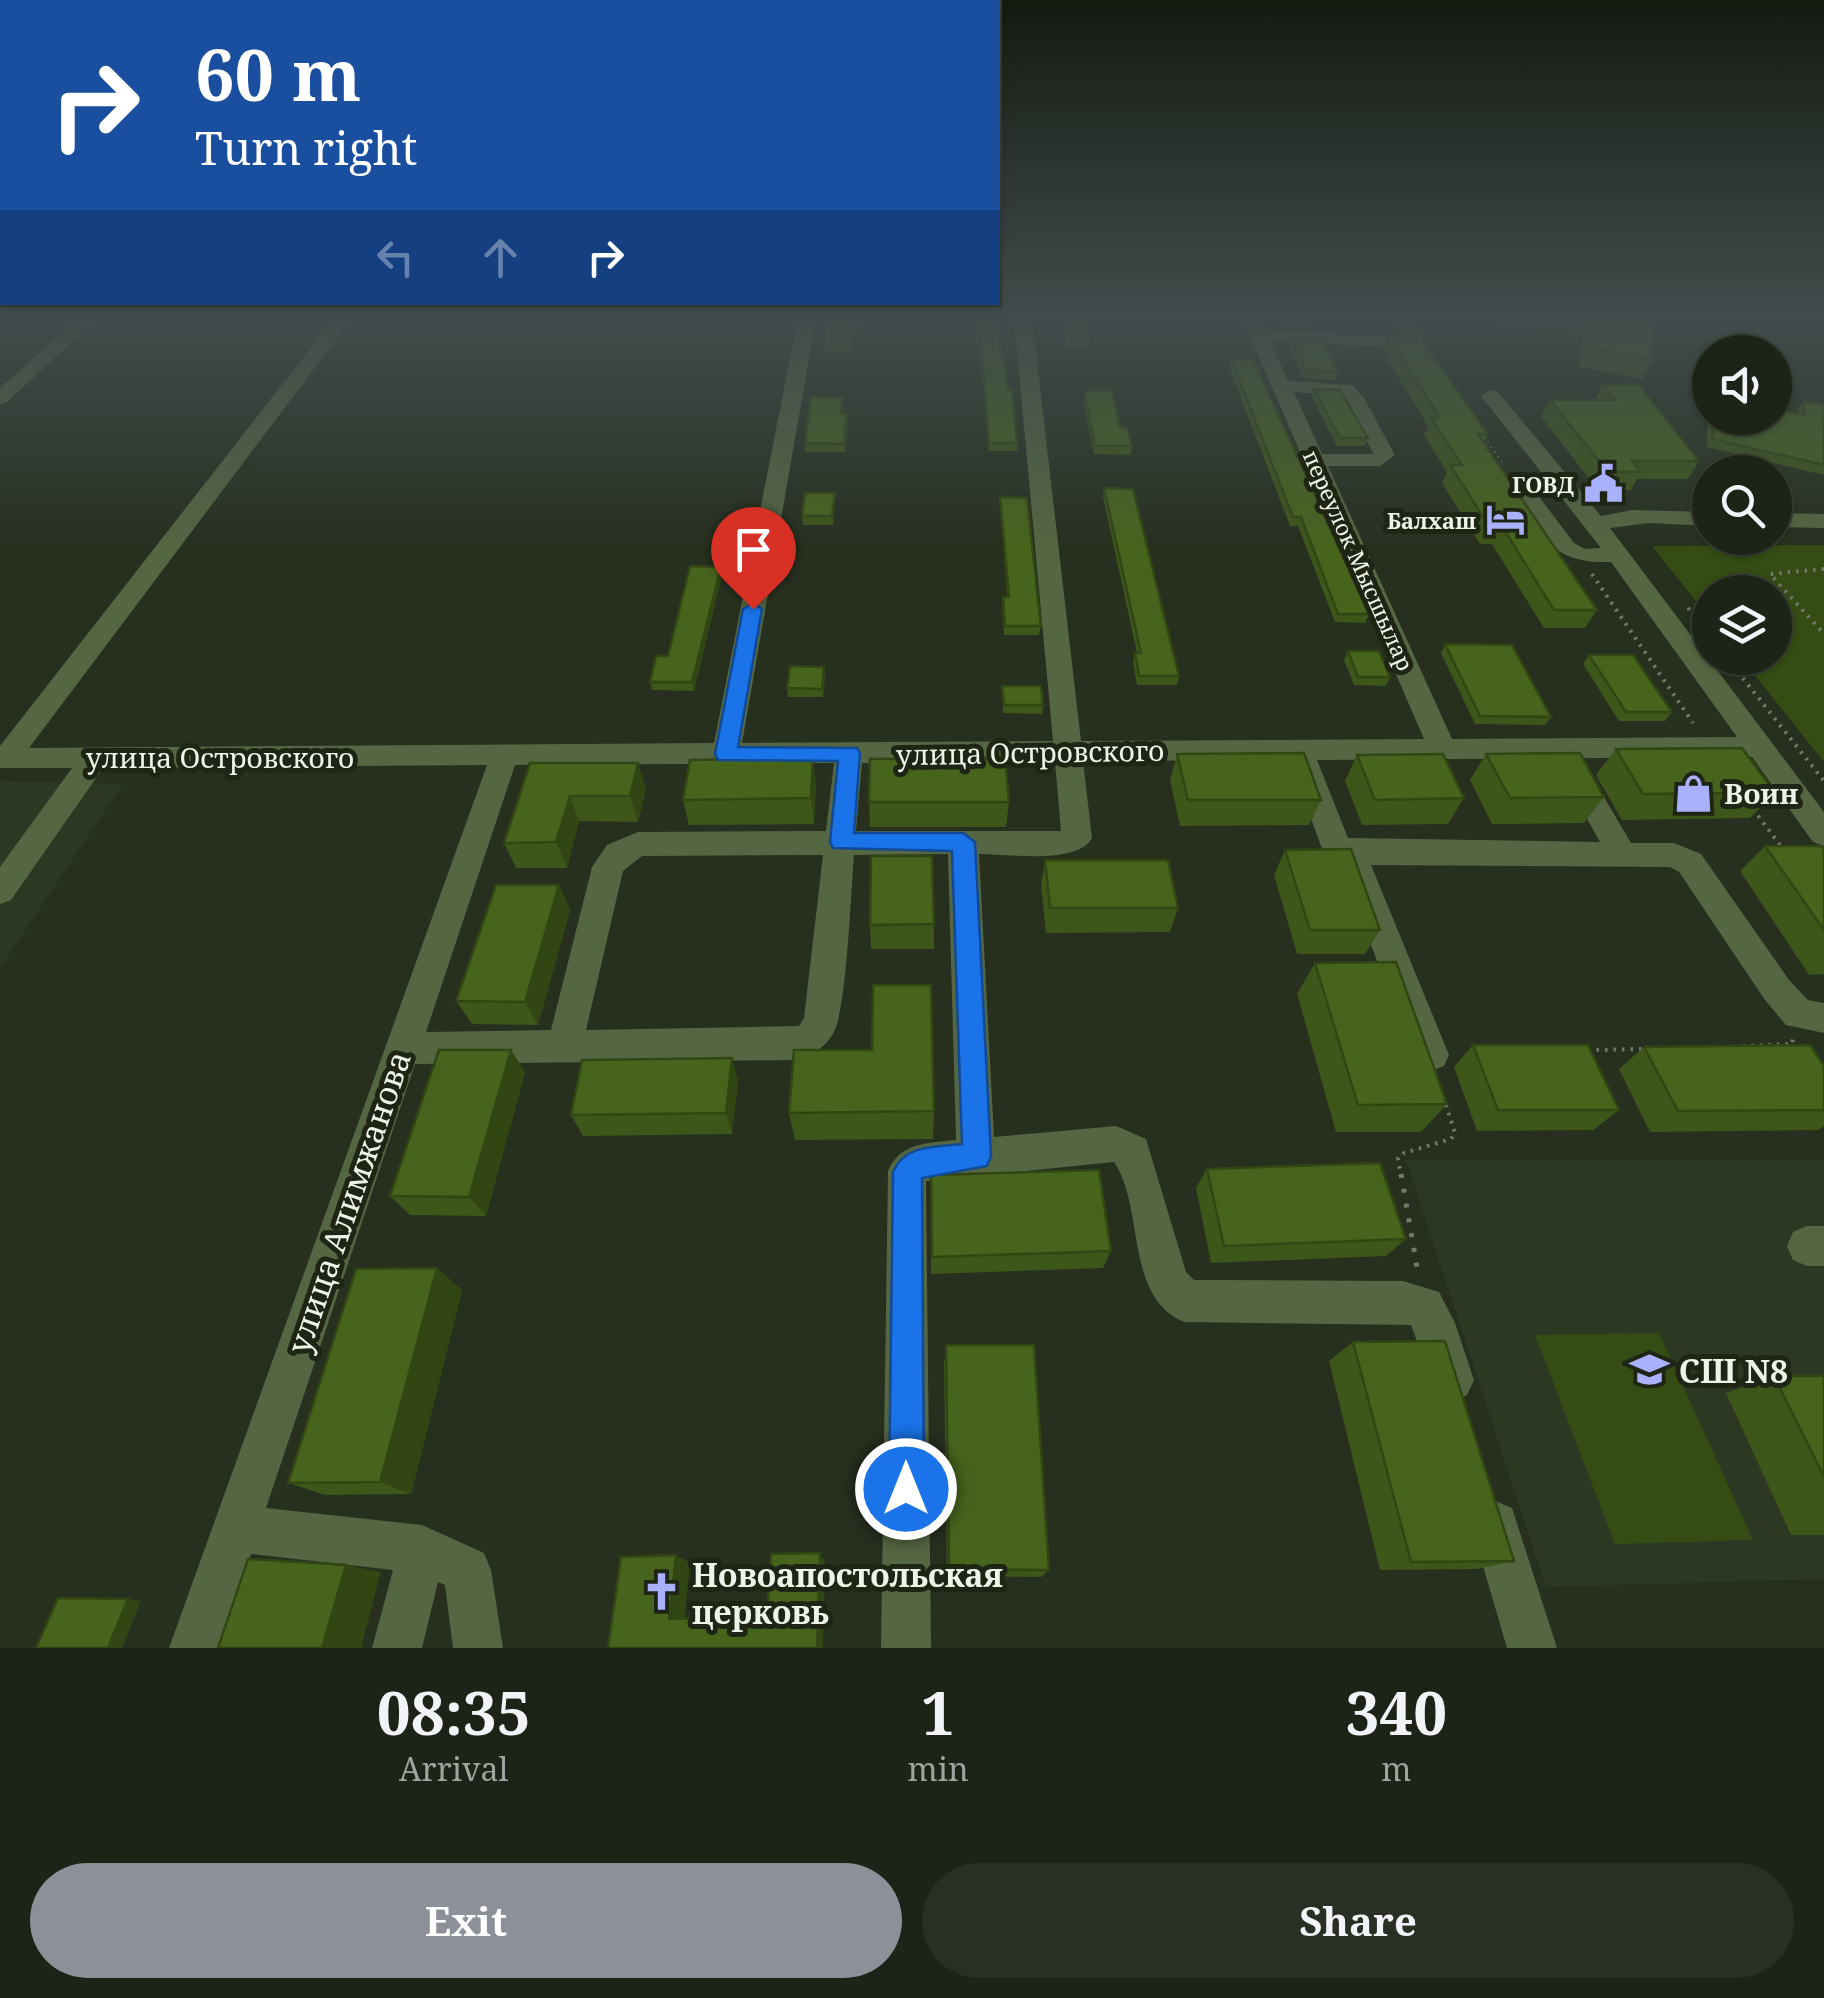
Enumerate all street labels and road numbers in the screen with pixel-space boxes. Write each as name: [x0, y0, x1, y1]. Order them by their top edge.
street label: переулок Мысшылар: [1297, 445, 1421, 675]
street label: улица Островского: [895, 731, 1165, 773]
street label: улица Островского: [86, 738, 354, 776]
street label: улица Алимжанова: [276, 1045, 420, 1359]

